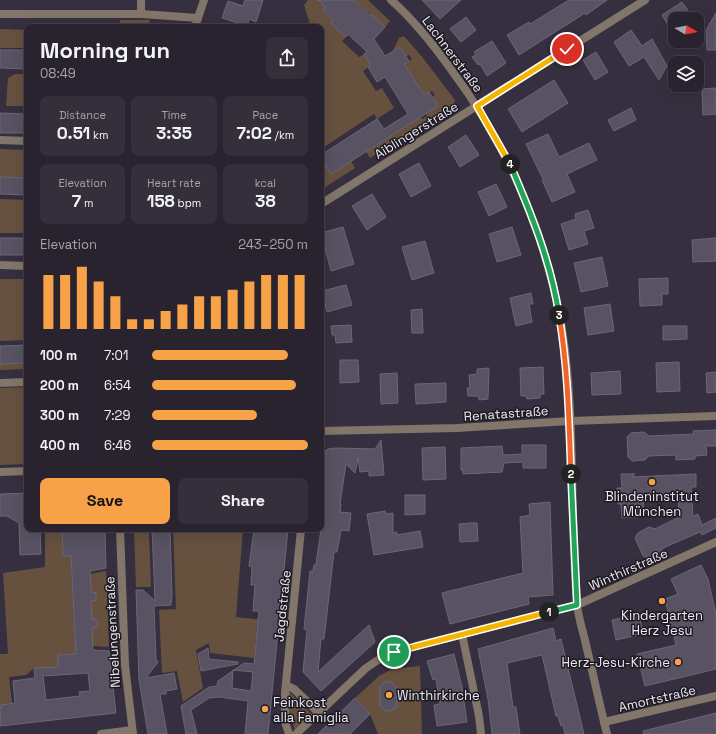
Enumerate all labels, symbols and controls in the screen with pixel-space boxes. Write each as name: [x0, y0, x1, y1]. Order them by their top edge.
north arrow: [668, 12, 704, 48]
map controls: [668, 12, 704, 92]
street label: Lachnerstraße: [418, 13, 487, 96]
pin: [550, 32, 584, 66]
text: Morning run: [40, 36, 170, 64]
button: share: [266, 37, 308, 79]
icon: check: [556, 38, 578, 60]
button: layers: [668, 56, 704, 92]
text: 08:49: [40, 65, 76, 82]
street label: Aiblingerstraße: [371, 98, 461, 163]
text: Distance: [59, 108, 106, 122]
text: Time: [161, 108, 187, 122]
text: Pace: [252, 108, 278, 122]
text: 0.51: [57, 122, 90, 144]
text: 3:35: [156, 122, 192, 144]
text: 7:02: [236, 122, 272, 144]
text: km: [90, 128, 109, 142]
text: /km: [272, 128, 294, 142]
pin: 4: [500, 154, 520, 174]
text: 4: [507, 157, 514, 171]
text: Elevation: [59, 176, 107, 190]
text: Heart rate: [147, 176, 201, 190]
text: kcal: [255, 176, 276, 190]
text: 7: [72, 190, 81, 212]
text: 158: [147, 190, 175, 212]
text: 38: [255, 190, 276, 212]
text: m: [81, 196, 94, 210]
text: bpm: [175, 196, 201, 210]
text: Elevation: [40, 236, 97, 253]
text: 243–250 m: [238, 236, 308, 253]
pin: 3: [549, 305, 569, 325]
text: 3: [556, 308, 562, 322]
text: 100 m: [40, 347, 77, 364]
text: 7:01: [104, 347, 128, 364]
text: 200 m: [40, 377, 79, 394]
text: 6:54: [104, 377, 131, 394]
street label: Renatastraße: [463, 402, 549, 425]
text: 300 m: [40, 407, 79, 424]
text: 7:29: [104, 407, 130, 424]
text: 400 m: [40, 437, 80, 454]
text: 6:46: [104, 437, 131, 454]
pin: 2: [561, 464, 581, 484]
text: 2: [568, 467, 574, 481]
marker: Blindeninstitut München: [647, 477, 657, 487]
button: Save: [40, 478, 170, 524]
button: Share: [178, 478, 308, 524]
place label: Blindeninstitut München: [605, 488, 699, 520]
street label: Winthirstraße: [586, 544, 670, 594]
street label: Jagdstraße: [270, 569, 295, 643]
street label: Nibelungenstraße: [101, 576, 124, 688]
marker: Kindergarten Herz Jesu: [657, 596, 667, 606]
pin: 1: [539, 602, 559, 622]
text: 1: [547, 605, 551, 619]
place label: Kindergarten Herz Jesu: [621, 607, 703, 639]
pin: [377, 635, 411, 669]
icon: arrive: [383, 641, 405, 663]
place label: Herz-Jesu-Kirche: [562, 654, 670, 671]
marker: Herz-Jesu-Kirche: [673, 657, 683, 667]
street label: Amortstraße: [617, 681, 698, 716]
place label: Winthirkirche: [397, 687, 480, 704]
marker: Winthirkirche: [384, 690, 394, 700]
place label: Feinkost alla Famiglia: [273, 694, 349, 726]
marker: Feinkost alla Famiglia: [260, 704, 270, 714]

